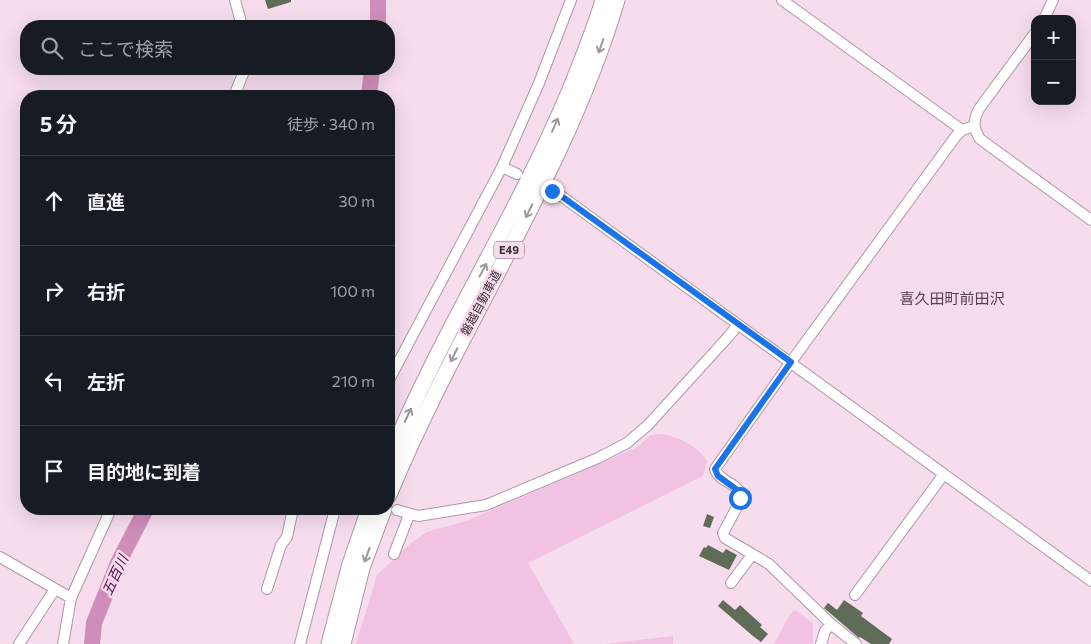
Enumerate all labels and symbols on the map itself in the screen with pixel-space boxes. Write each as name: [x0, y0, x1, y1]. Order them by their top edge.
one-way arrow: [596, 38, 605, 53]
one-way arrow: [550, 118, 560, 133]
route end: [541, 180, 564, 203]
one-way arrow: [524, 203, 533, 218]
road number: E49: [494, 242, 524, 258]
one-way arrow: [479, 263, 488, 278]
street label: 磐越自動車道: [457, 267, 503, 338]
district label: 喜久田町前田沢: [899, 289, 1005, 307]
one-way arrow: [448, 347, 458, 362]
one-way arrow: [404, 408, 414, 423]
route start: [729, 487, 752, 510]
one-way arrow: [362, 546, 371, 562]
water label: 五百川: [98, 550, 132, 597]

